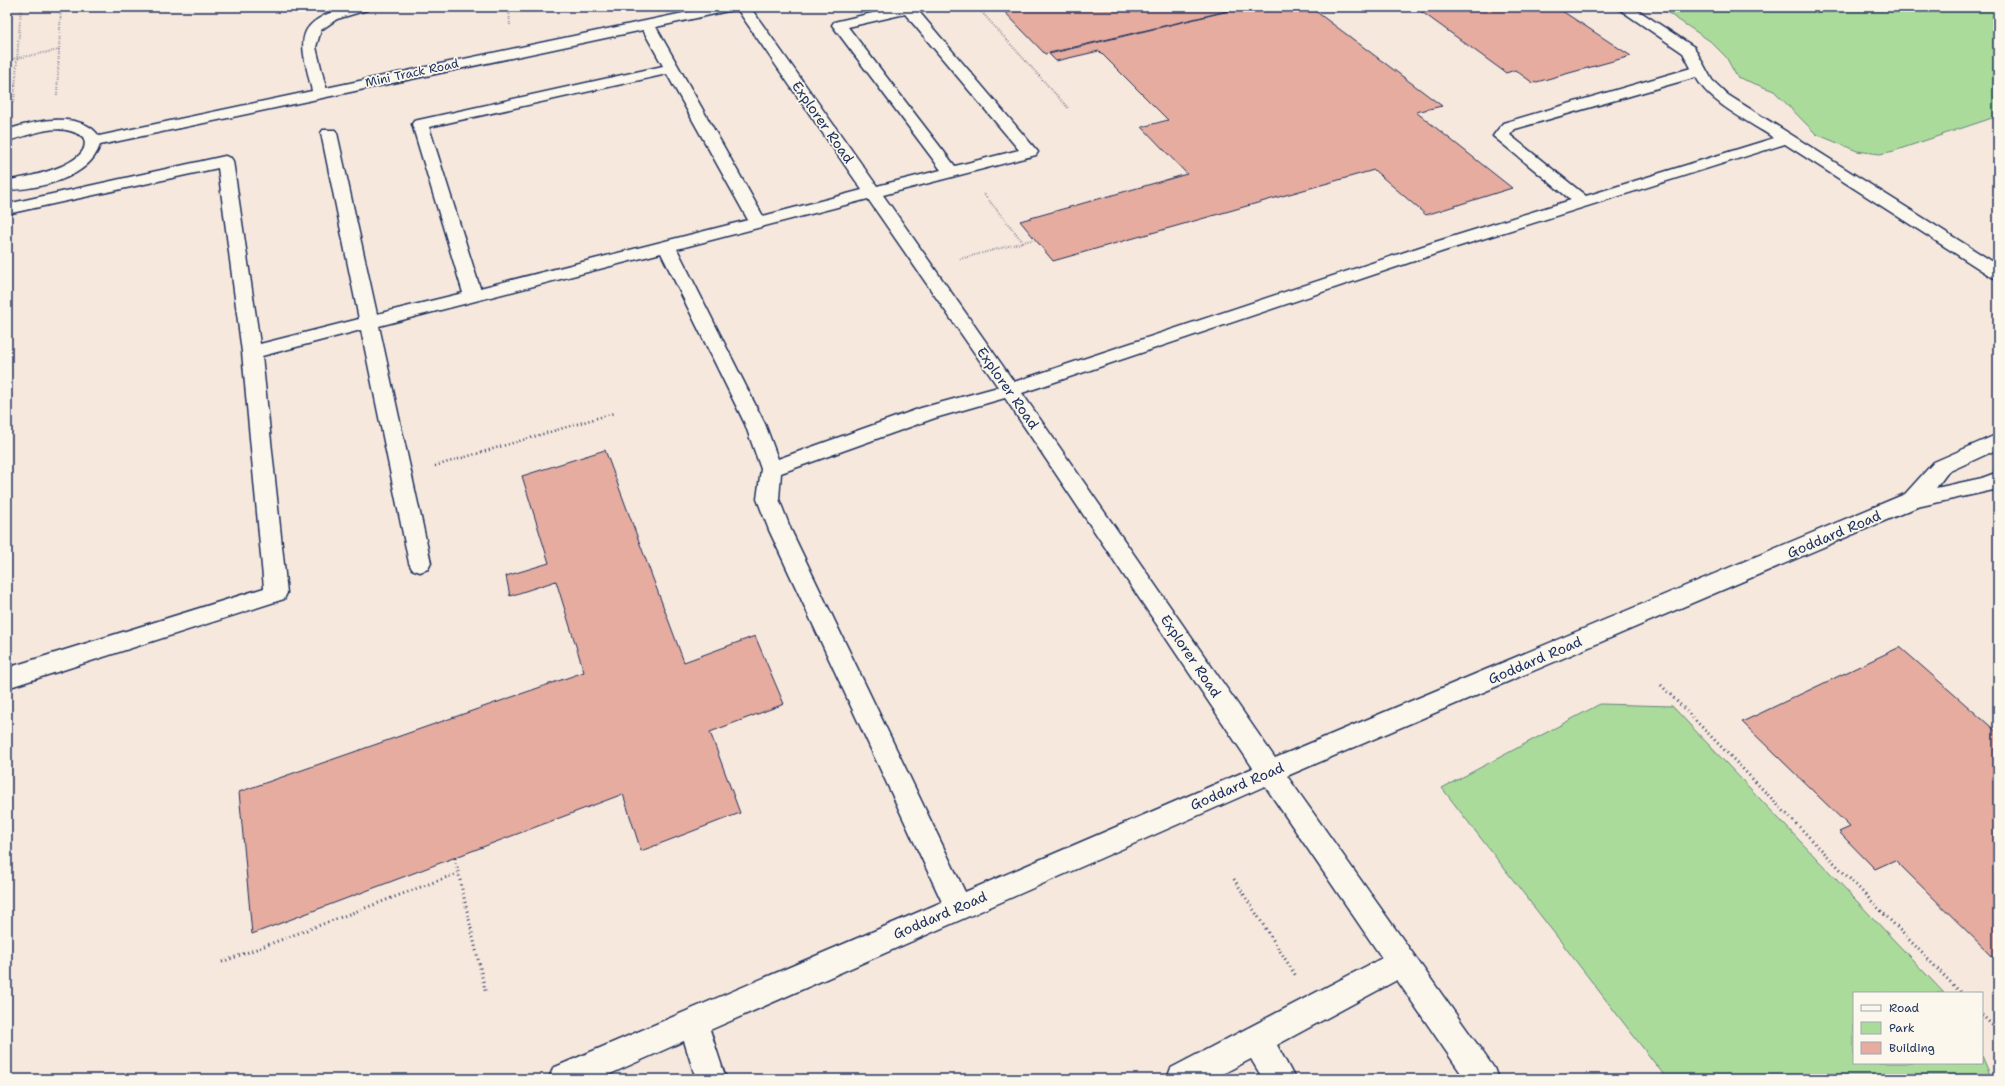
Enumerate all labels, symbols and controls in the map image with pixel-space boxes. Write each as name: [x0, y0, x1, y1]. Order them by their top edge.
street label: Mini Track Road: [364, 55, 461, 91]
street label: Explorer Road: [788, 77, 858, 167]
street label: Explorer Road: [973, 343, 1043, 433]
street label: Goddard Road: [1784, 506, 1884, 562]
street label: Explorer Road: [1157, 611, 1225, 701]
street label: Goddard Road: [1485, 632, 1585, 688]
street label: Goddard Road: [1187, 758, 1287, 814]
street label: Goddard Road: [890, 887, 990, 943]
legend: [1853, 992, 1983, 1064]
text: Road: [1889, 1000, 1920, 1016]
text: Park: [1889, 1020, 1915, 1036]
text: Building: [1889, 1040, 1935, 1056]

